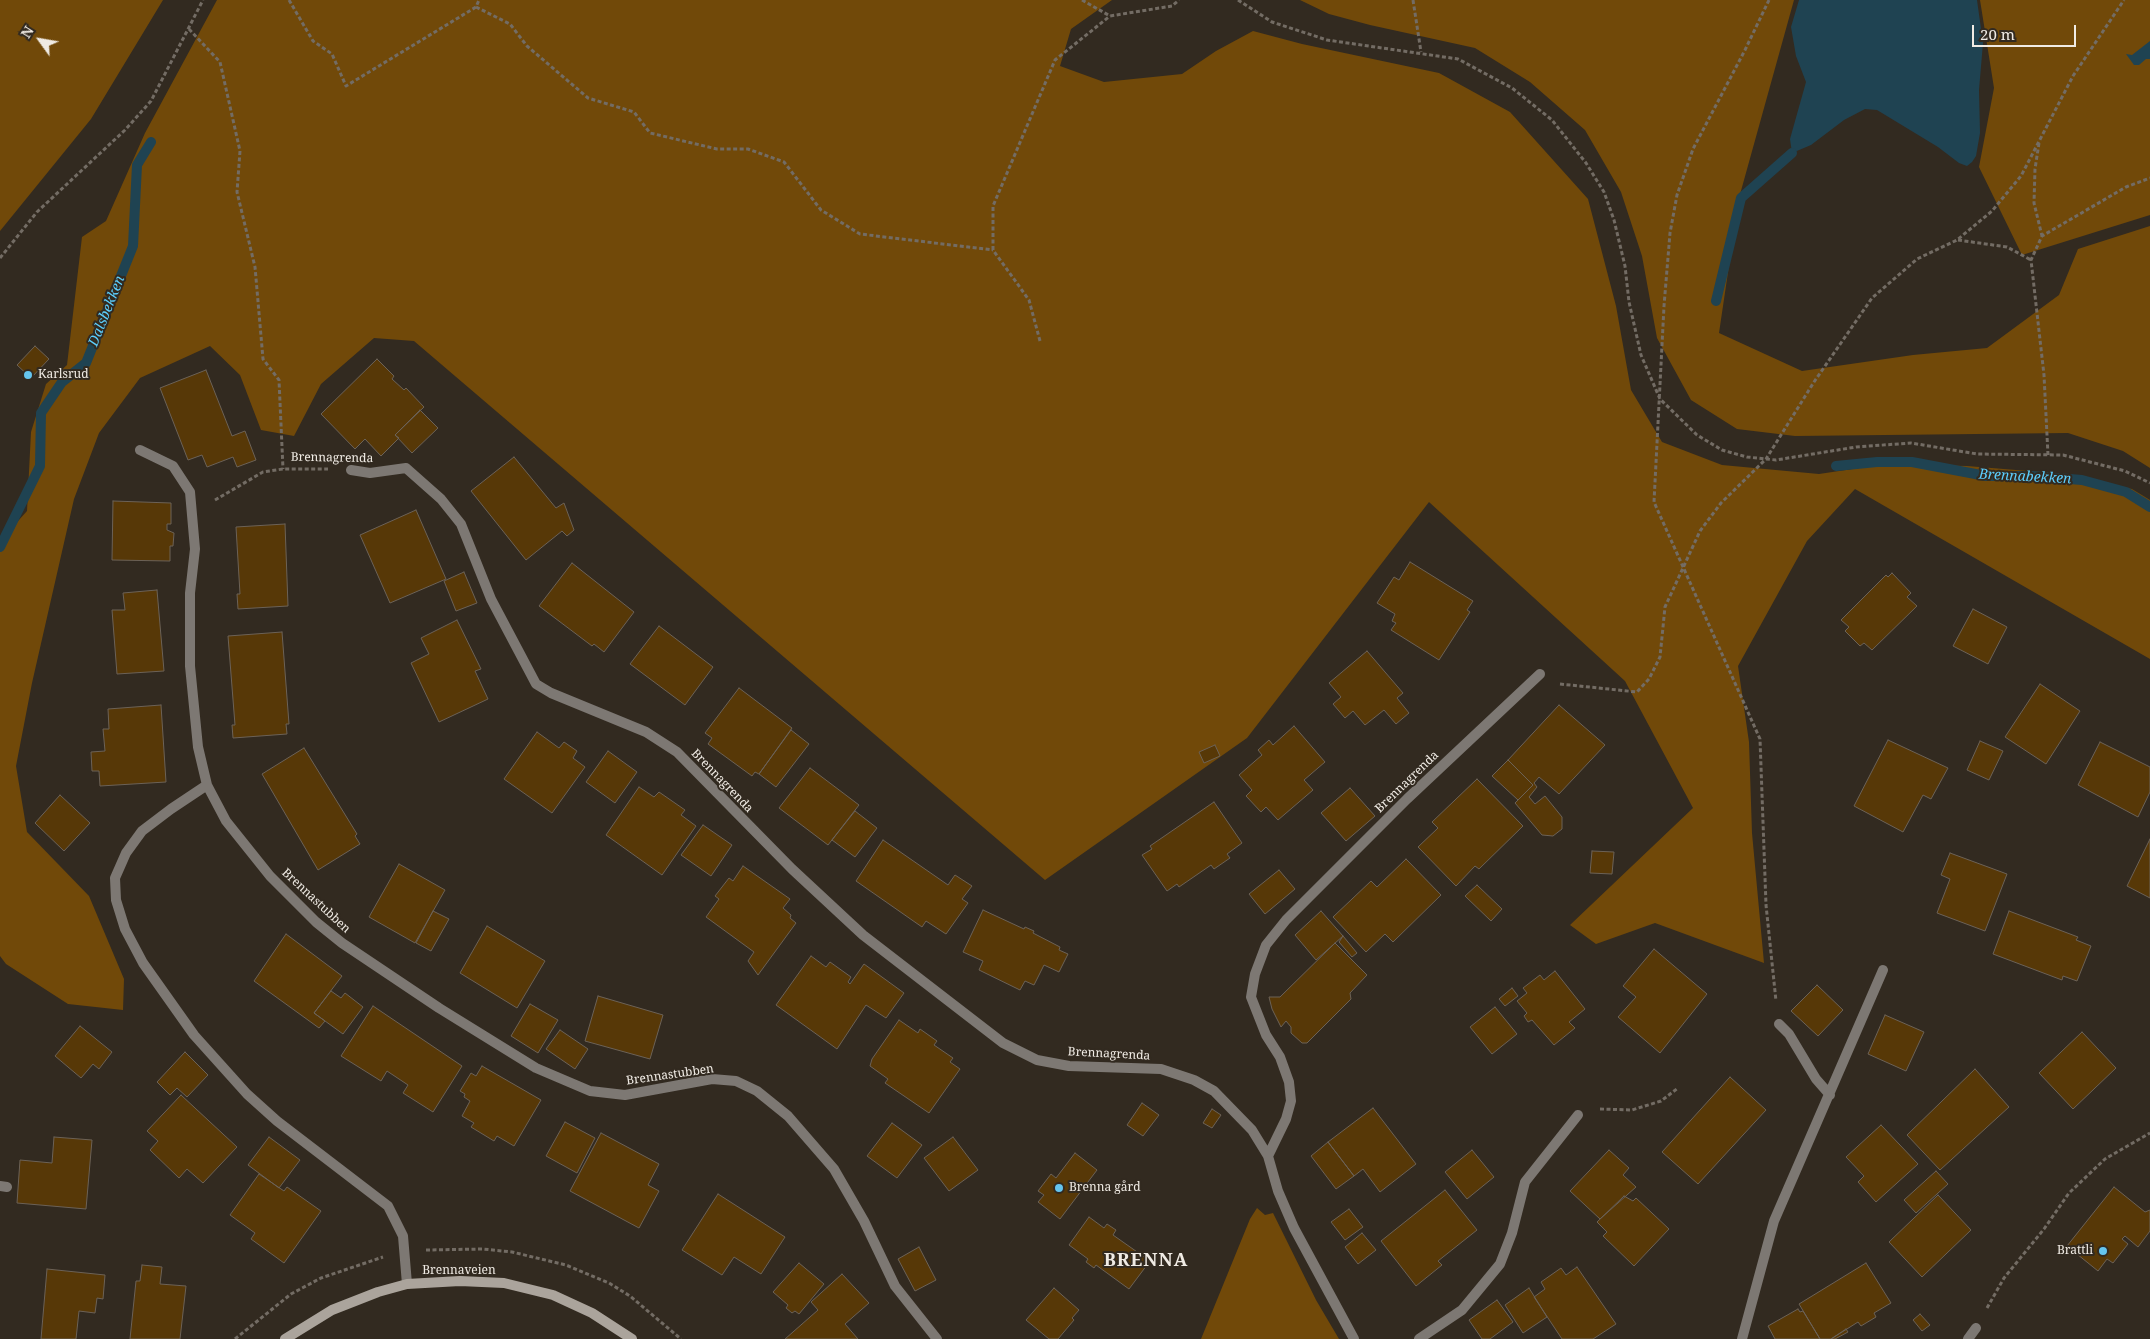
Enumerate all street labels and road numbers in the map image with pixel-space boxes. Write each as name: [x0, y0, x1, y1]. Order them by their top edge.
street label: Brennagrenda: [291, 450, 373, 466]
street label: Brennagrenda: [688, 746, 756, 816]
street label: Brennagrenda: [1372, 748, 1442, 816]
street label: Brennastubben: [279, 866, 353, 936]
street label: Brennagrenda: [1067, 1045, 1151, 1063]
street label: Brennastubben: [625, 1062, 715, 1088]
street label: Brennaveien: [422, 1264, 496, 1278]

